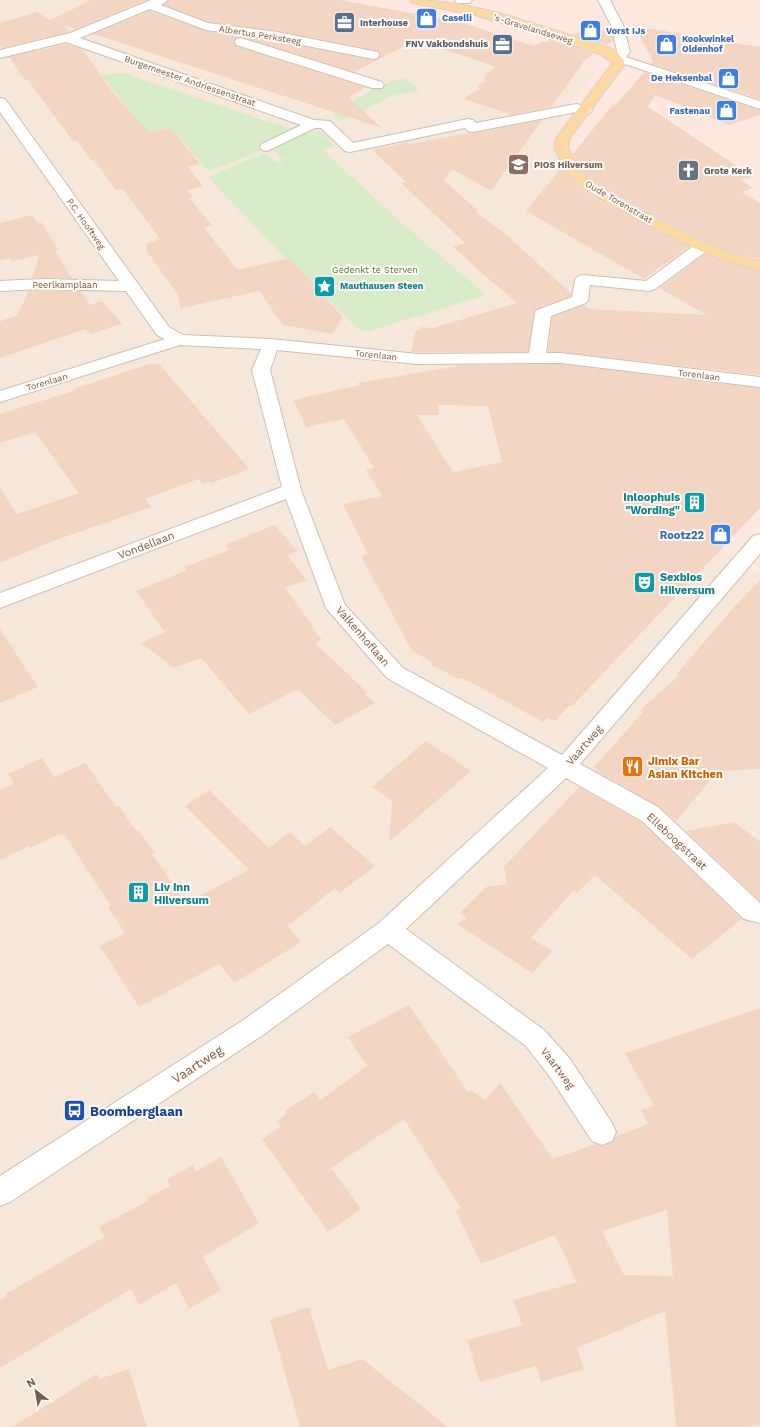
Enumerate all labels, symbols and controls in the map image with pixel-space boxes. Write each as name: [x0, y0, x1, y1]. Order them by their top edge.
shop icon: Caselli: [414, 5, 440, 31]
office icon: Interhouse: [331, 10, 357, 36]
street label: 's-Gravelandseweg: [492, 12, 574, 46]
place label: Caselli: [442, 13, 472, 23]
place label: Interhouse: [360, 18, 408, 28]
shop icon: Vorst IJs: [578, 18, 604, 44]
street label: Albertus Perksteeg: [218, 24, 302, 46]
place label: Vorst IJs: [606, 26, 646, 36]
office icon: FNV Vakbondshuis: [490, 31, 516, 57]
shop icon: Kookwinkel Oldenhof: [654, 31, 680, 57]
place label: Kookwinkel Oldenhof: [682, 34, 734, 54]
place label: FNV Vakbondshuis: [406, 39, 488, 49]
street label: Burgemeester Andriessenstraat: [123, 54, 257, 108]
shop icon: De Heksenbal: [715, 65, 741, 91]
place label: De Heksenbal: [651, 73, 712, 83]
shop icon: Fastenau: [713, 98, 739, 124]
place label: Fastenau: [669, 106, 710, 116]
school or university icon: PIOS Hilversum: [505, 152, 531, 178]
church icon: Grote Kerk: [676, 158, 702, 184]
place label: PIOS Hilversum: [534, 160, 603, 170]
place label: Grote Kerk: [704, 166, 752, 176]
street label: Oude Torenstraat: [584, 179, 655, 225]
street label: P.C. Hooftweg: [65, 197, 107, 251]
park label: Gedenkt te Sterven: [332, 265, 418, 275]
place icon: Mauthausen Steen: [312, 273, 338, 299]
street label: Peerlkamplaan: [32, 280, 98, 290]
place label: Mauthausen Steen: [340, 281, 424, 291]
street label: Torenlaan: [354, 348, 398, 362]
street label: Torenlaan: [677, 367, 721, 383]
street label: Torenlaan: [25, 371, 69, 393]
building icon: Inloophuis "Wording": [682, 490, 708, 516]
place label: Inloophuis "Wording": [623, 491, 680, 517]
shop icon: Rootz22: [707, 522, 733, 548]
street label: Vondellaan: [116, 529, 176, 562]
place label: Rootz22: [660, 529, 704, 542]
theatre icon: Sexbios Hilversum: [632, 570, 658, 596]
place label: Sexbios Hilversum: [660, 571, 715, 597]
street label: Valkenhoflaan: [333, 604, 392, 669]
street label: Vaartweg: [563, 722, 605, 768]
restaurant icon: Jimix Bar Asian Kitchen: [619, 754, 645, 780]
place label: Jimix Bar Asian Kitchen: [648, 755, 723, 781]
street label: Elleboogstraat: [644, 810, 710, 873]
building icon: Liv Inn Hilversum: [126, 880, 152, 906]
place label: Liv Inn Hilversum: [154, 881, 209, 907]
street label: Vaartweg: [169, 1042, 226, 1086]
street label: Vaartweg: [538, 1045, 578, 1092]
bus stop icon: Boomberglaan: [62, 1098, 88, 1124]
place label: Boomberglaan: [90, 1104, 183, 1119]
north arrow: [16, 1371, 56, 1411]
text: N: [24, 1375, 38, 1391]

